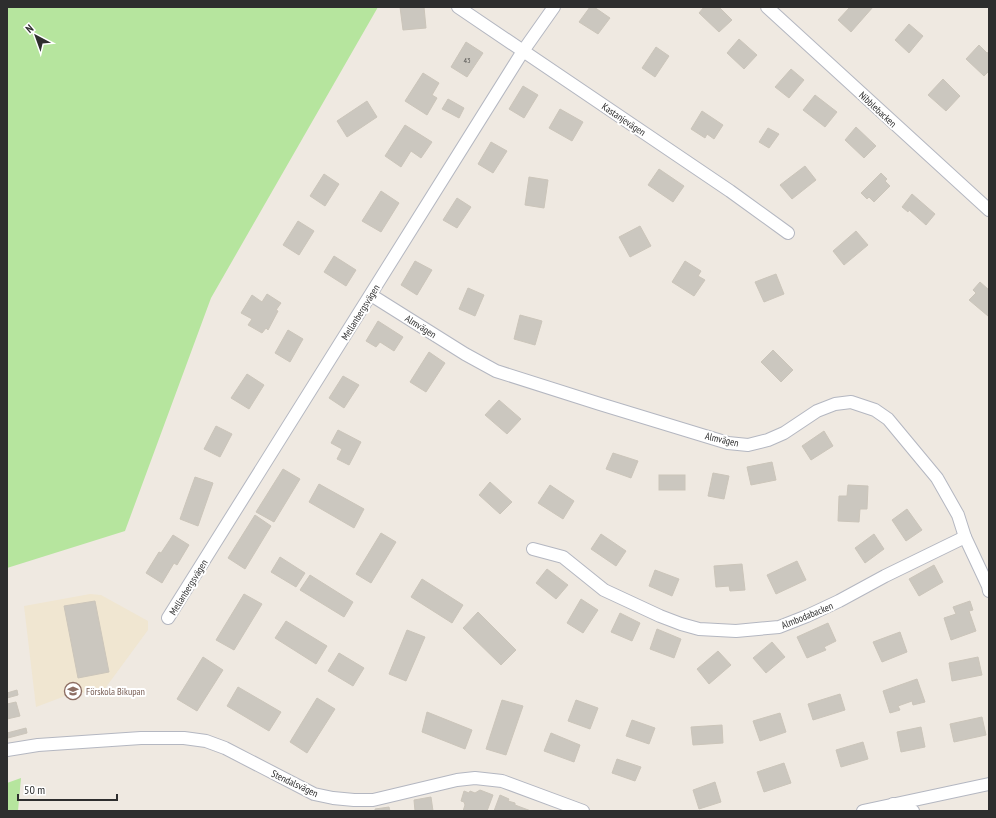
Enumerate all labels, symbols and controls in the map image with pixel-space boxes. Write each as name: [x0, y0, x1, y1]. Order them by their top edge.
north arrow: [16, 16, 56, 56]
text: N: [23, 21, 36, 36]
house number: 43: [463, 55, 471, 65]
street label: Nibblebacken: [856, 89, 899, 130]
street label: Kastanjevägen: [599, 100, 648, 139]
street label: Mellanbergsvägen: [338, 282, 383, 343]
street label: Almvägen: [403, 312, 439, 341]
street label: Almvägen: [704, 429, 740, 450]
street label: Mellanbergsvägen: [166, 557, 211, 618]
street label: Almbodabacken: [779, 599, 835, 632]
school or university icon: Förskola Bikupan: [63, 681, 83, 701]
place label: Förskola Bikupan: [86, 685, 145, 698]
street label: Stendalsvägen: [269, 767, 320, 800]
scale bar: [18, 776, 117, 802]
text: 50 m: [24, 782, 45, 797]

